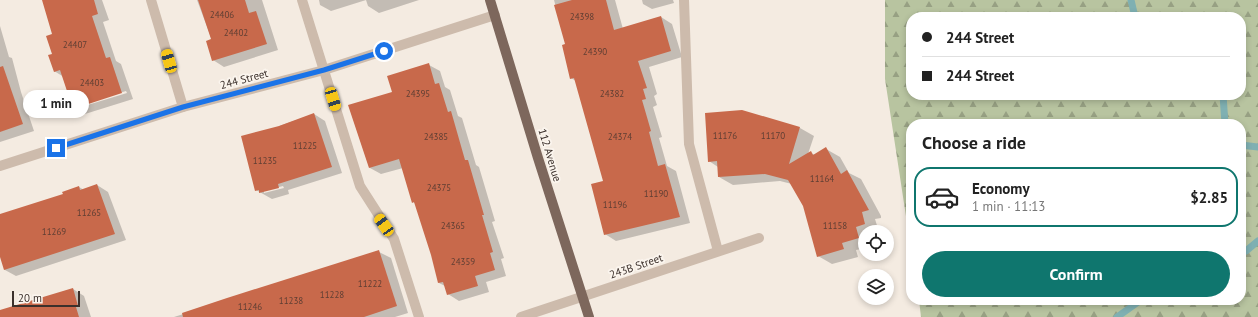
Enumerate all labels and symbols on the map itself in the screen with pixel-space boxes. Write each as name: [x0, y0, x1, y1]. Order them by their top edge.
house number: 24406: [210, 9, 234, 20]
house number: 24398: [570, 11, 594, 22]
house number: 24402: [224, 27, 248, 38]
house number: 24407: [63, 39, 87, 50]
route start: [375, 42, 393, 60]
house number: 24390: [583, 46, 607, 57]
car: [160, 48, 178, 74]
street label: 244 Street: [219, 66, 270, 92]
house number: 24403: [80, 77, 104, 88]
car: [324, 86, 342, 112]
house number: 24395: [406, 88, 430, 99]
house number: 24382: [600, 88, 624, 99]
callout: 1 min: [23, 90, 89, 118]
street label: 112 Avenue: [535, 127, 565, 184]
house number: 11176: [713, 130, 737, 141]
house number: 11170: [761, 130, 785, 141]
house number: 24385: [424, 131, 448, 142]
house number: 24374: [608, 131, 632, 142]
route end: [47, 139, 65, 157]
house number: 11225: [293, 140, 317, 151]
house number: 11235: [253, 155, 277, 166]
house number: 11164: [810, 173, 834, 184]
house number: 24375: [427, 182, 451, 193]
house number: 11190: [644, 188, 668, 199]
house number: 11196: [603, 199, 627, 210]
house number: 11265: [77, 207, 101, 218]
car: [372, 212, 396, 238]
house number: 24365: [441, 220, 465, 231]
house number: 11158: [823, 220, 847, 231]
house number: 11269: [42, 226, 66, 237]
street label: 243B Street: [608, 250, 665, 282]
house number: 24359: [451, 256, 475, 267]
house number: 11222: [358, 278, 382, 289]
scale bar: [12, 289, 80, 308]
house number: 11228: [320, 289, 344, 300]
house number: 11238: [279, 295, 303, 306]
house number: 11246: [238, 301, 262, 312]

